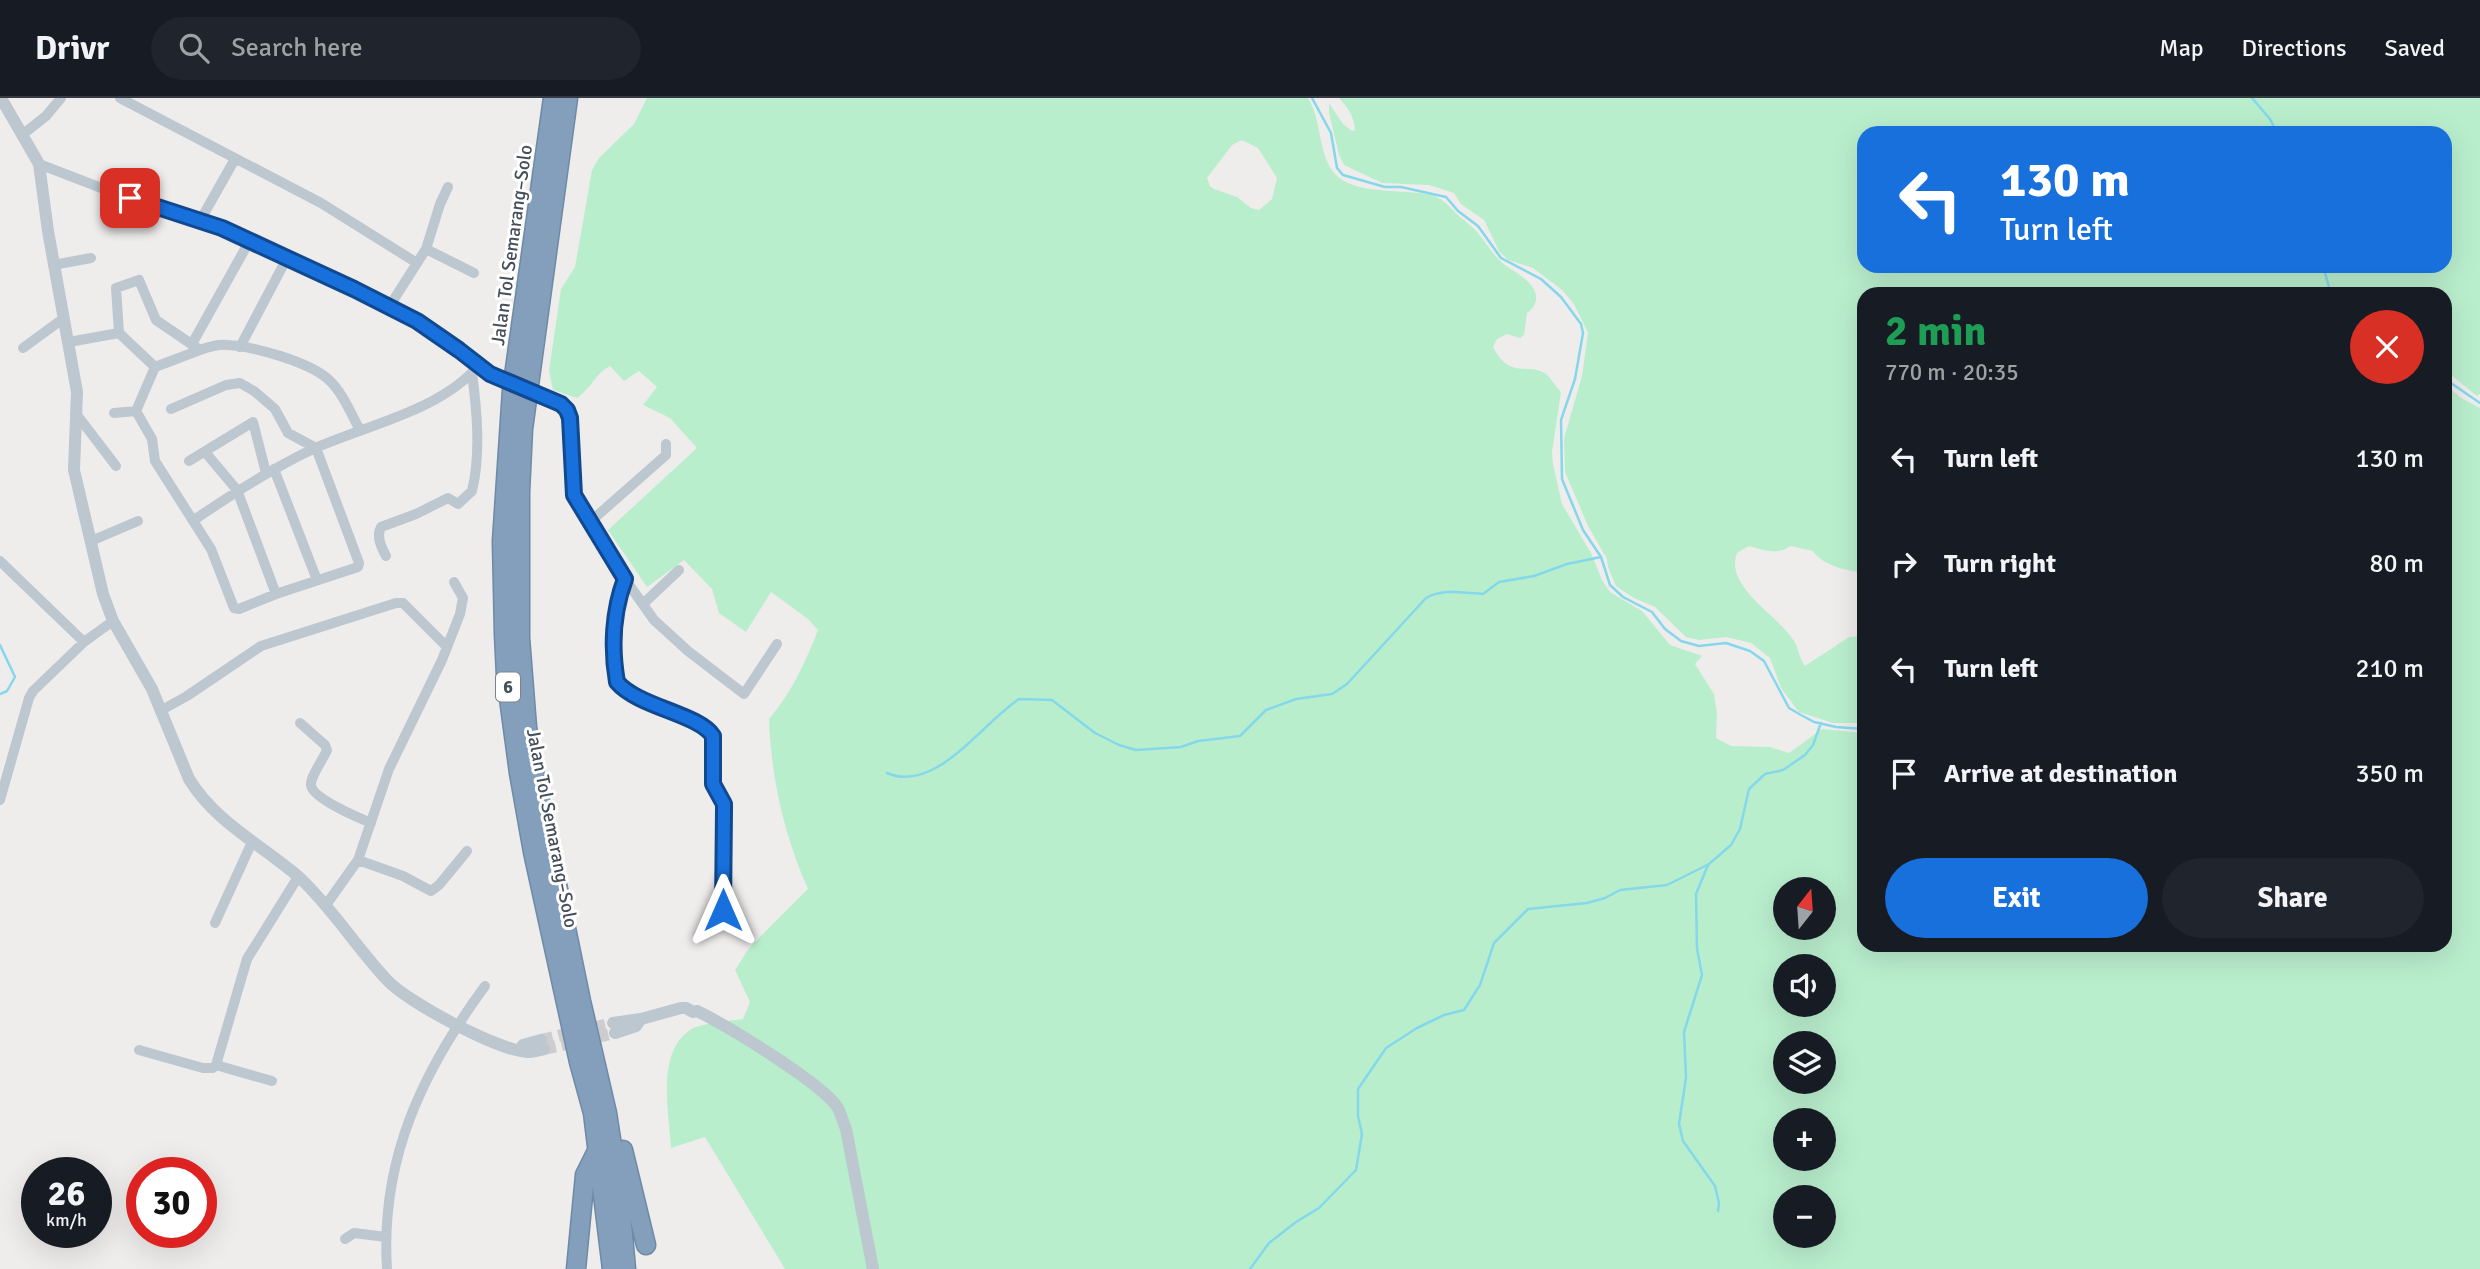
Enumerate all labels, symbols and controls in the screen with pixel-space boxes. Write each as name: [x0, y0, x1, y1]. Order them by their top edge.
search box: [151, 17, 641, 80]
text: Drivr: [35, 28, 109, 69]
icon: search: [175, 29, 213, 67]
text: Search here: [231, 32, 362, 64]
text: Map: [2159, 33, 2204, 63]
text: Directions: [2242, 33, 2347, 63]
text: Saved: [2385, 33, 2445, 63]
street label: Jalan Tol Semarang–Solo: [486, 143, 538, 347]
text: 130 m: [2000, 150, 2130, 210]
icon: left: [1885, 154, 1976, 245]
pin: [100, 168, 160, 228]
icon: arrive: [111, 179, 149, 217]
text: Turn left: [2000, 210, 2113, 249]
text: 2 min: [1885, 306, 1986, 357]
button: close: [2350, 310, 2424, 384]
text: 770 m · 20:35: [1885, 358, 2019, 387]
icon: left: [1885, 440, 1923, 478]
text: Turn left: [1944, 443, 2038, 475]
text: 130 m: [2355, 443, 2424, 475]
icon: right: [1885, 545, 1923, 583]
text: Turn right: [1944, 548, 2056, 580]
text: 80 m: [2369, 548, 2424, 580]
icon: left: [1885, 650, 1923, 688]
text: Turn left: [1944, 653, 2038, 685]
text: 210 m: [2355, 653, 2424, 685]
road number: 6: [496, 672, 520, 702]
street label: Jalan Tol Semarang–Solo: [521, 727, 583, 930]
icon: arrive: [1885, 755, 1923, 793]
text: Arrive at destination: [1944, 758, 2177, 790]
text: 350 m: [2355, 758, 2424, 790]
button: Exit: [1885, 858, 2148, 938]
button: Share: [2162, 858, 2424, 938]
position arrow: [686, 873, 760, 947]
north arrow: [1773, 877, 1836, 940]
map controls: [1773, 877, 1836, 1248]
button: sound: [1773, 954, 1836, 1017]
button: layers: [1773, 1031, 1836, 1094]
button: +: [1773, 1108, 1836, 1171]
speed limit sign: 30: [126, 1157, 217, 1248]
text: 26: [48, 1172, 85, 1215]
button: −: [1773, 1185, 1836, 1248]
text: km/h: [46, 1209, 87, 1231]

